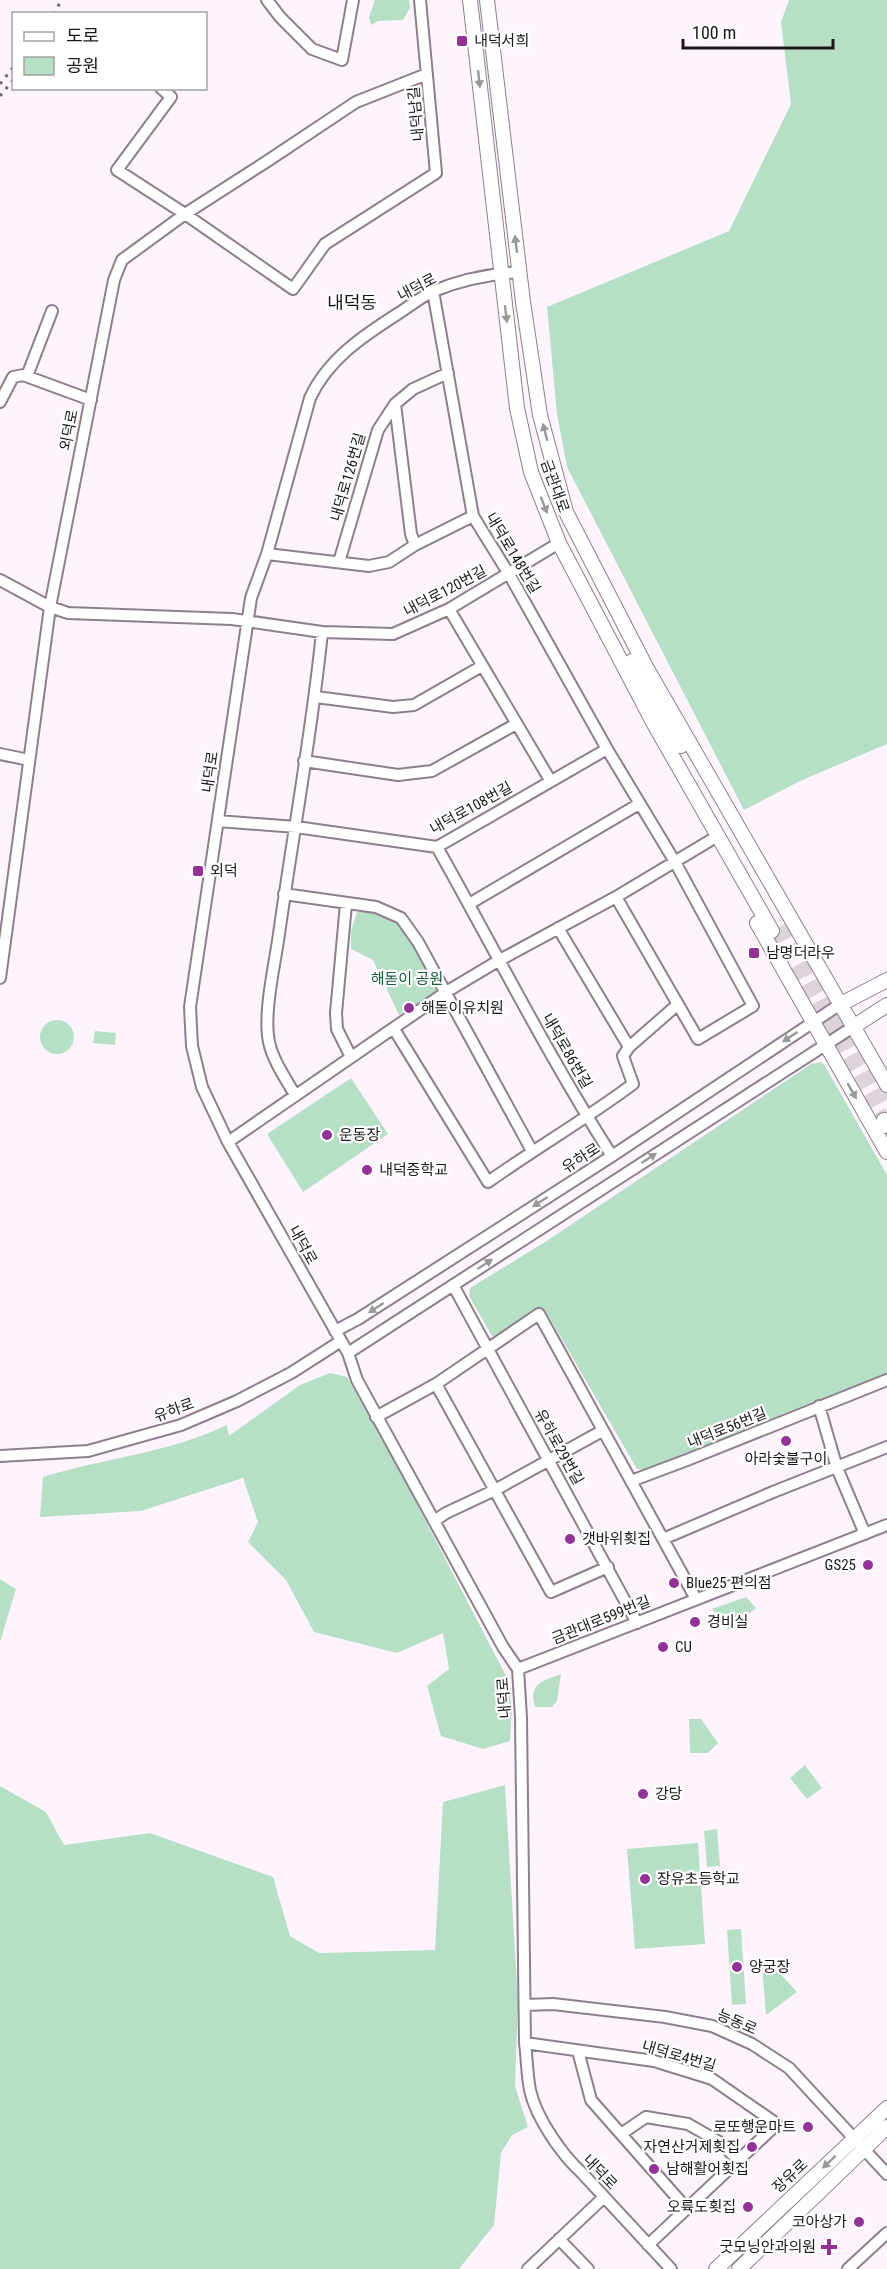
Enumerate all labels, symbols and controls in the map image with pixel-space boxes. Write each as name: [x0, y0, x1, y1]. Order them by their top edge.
legend: [12, 12, 207, 90]
scale bar: [683, 12, 833, 50]
text: 100 m: [692, 22, 736, 43]
text: 도로: [66, 25, 99, 46]
place label: 내덕서희: [474, 32, 529, 50]
marker: 내덕서희: [455, 34, 469, 48]
text: 공원: [66, 55, 99, 76]
one-way arrow: [474, 70, 484, 89]
street label: 내덕남길: [405, 86, 427, 142]
one-way arrow: [511, 235, 521, 254]
street label: 내덕로: [394, 269, 440, 305]
district label: 내덕동: [327, 292, 377, 313]
one-way arrow: [501, 305, 511, 324]
street label: 외덕로: [56, 408, 82, 452]
one-way arrow: [539, 423, 549, 441]
street label: 내덕로126번길: [327, 431, 369, 523]
street label: 금관대로: [537, 457, 573, 515]
one-way arrow: [540, 496, 549, 514]
street label: 내덕로148번길: [482, 509, 544, 597]
street label: 내덕로120번길: [401, 562, 489, 620]
street label: 내덕로: [198, 750, 222, 794]
street label: 내덕로108번길: [427, 778, 515, 838]
place label: 외덕: [210, 862, 238, 880]
marker: 외덕: [191, 864, 205, 878]
place label: 남명더라우: [766, 944, 835, 962]
marker: 남명더라우: [747, 946, 761, 960]
park label: 해돋이 공원: [371, 970, 443, 988]
place label: 해돋이유치원: [421, 999, 504, 1017]
marker: 해돋이유치원: [402, 1001, 416, 1015]
street label: 내덕로86번길: [538, 1010, 596, 1092]
one-way arrow: [783, 1031, 799, 1043]
one-way arrow: [847, 1083, 857, 1100]
place label: 운동장: [339, 1126, 381, 1144]
marker: 운동장: [320, 1128, 334, 1142]
street label: 유하로: [559, 1139, 603, 1177]
one-way arrow: [641, 1153, 657, 1164]
place label: 내덕중학교: [379, 1161, 448, 1179]
marker: 내덕중학교: [360, 1163, 374, 1177]
one-way arrow: [532, 1196, 548, 1207]
street label: 내덕로: [285, 1223, 321, 1267]
one-way arrow: [477, 1259, 494, 1270]
one-way arrow: [368, 1302, 384, 1313]
street label: 유하로: [151, 1394, 197, 1426]
street label: 내덕로56번길: [685, 1404, 769, 1452]
street label: 유하로29번길: [531, 1406, 587, 1488]
marker: 아라숯불구이: [779, 1434, 793, 1448]
place label: 아라숯불구이: [745, 1450, 827, 1468]
place label: 갯바위횟집: [582, 1530, 651, 1548]
marker: 갯바위횟집: [563, 1532, 577, 1546]
place label: GS25: [825, 1556, 856, 1574]
marker: GS25: [861, 1558, 875, 1572]
place label: Blue25 편의점: [686, 1574, 772, 1592]
marker: Blue25 편의점: [667, 1576, 681, 1590]
street label: 금관대로599번길: [549, 1592, 653, 1648]
place label: 경비실: [707, 1613, 748, 1631]
marker: 경비실: [688, 1615, 702, 1629]
place label: CU: [675, 1638, 692, 1656]
marker: CU: [656, 1640, 670, 1654]
street label: 내덕로: [494, 1677, 514, 1719]
place label: 강당: [655, 1785, 683, 1803]
marker: 강당: [636, 1787, 650, 1801]
place label: 장유초등학교: [657, 1870, 740, 1888]
marker: 장유초등학교: [638, 1872, 652, 1886]
place label: 양궁장: [749, 1958, 791, 1976]
marker: 양궁장: [730, 1960, 744, 1974]
street label: 능동로: [714, 2006, 760, 2038]
street label: 내덕로4번길: [640, 2037, 718, 2075]
place label: 로또행운마트: [713, 2118, 796, 2136]
marker: 로또행운마트: [801, 2120, 815, 2134]
place label: 자연산거제횟집: [643, 2138, 740, 2156]
marker: 자연산거제횟집: [745, 2140, 759, 2154]
street label: 내덕로: [579, 2151, 621, 2193]
street label: 장유로: [769, 2155, 811, 2197]
one-way arrow: [823, 2155, 837, 2169]
place label: 남해활어횟집: [666, 2160, 749, 2178]
marker: 남해활어횟집: [647, 2162, 661, 2176]
place label: 오륙도횟집: [667, 2198, 736, 2216]
marker: 오륙도횟집: [741, 2200, 755, 2214]
place label: 코아상가: [792, 2213, 847, 2231]
marker: 코아상가: [852, 2215, 866, 2229]
place label: 굿모닝안과의원: [719, 2238, 816, 2256]
marker: 굿모닝안과의원: [820, 2238, 838, 2256]

